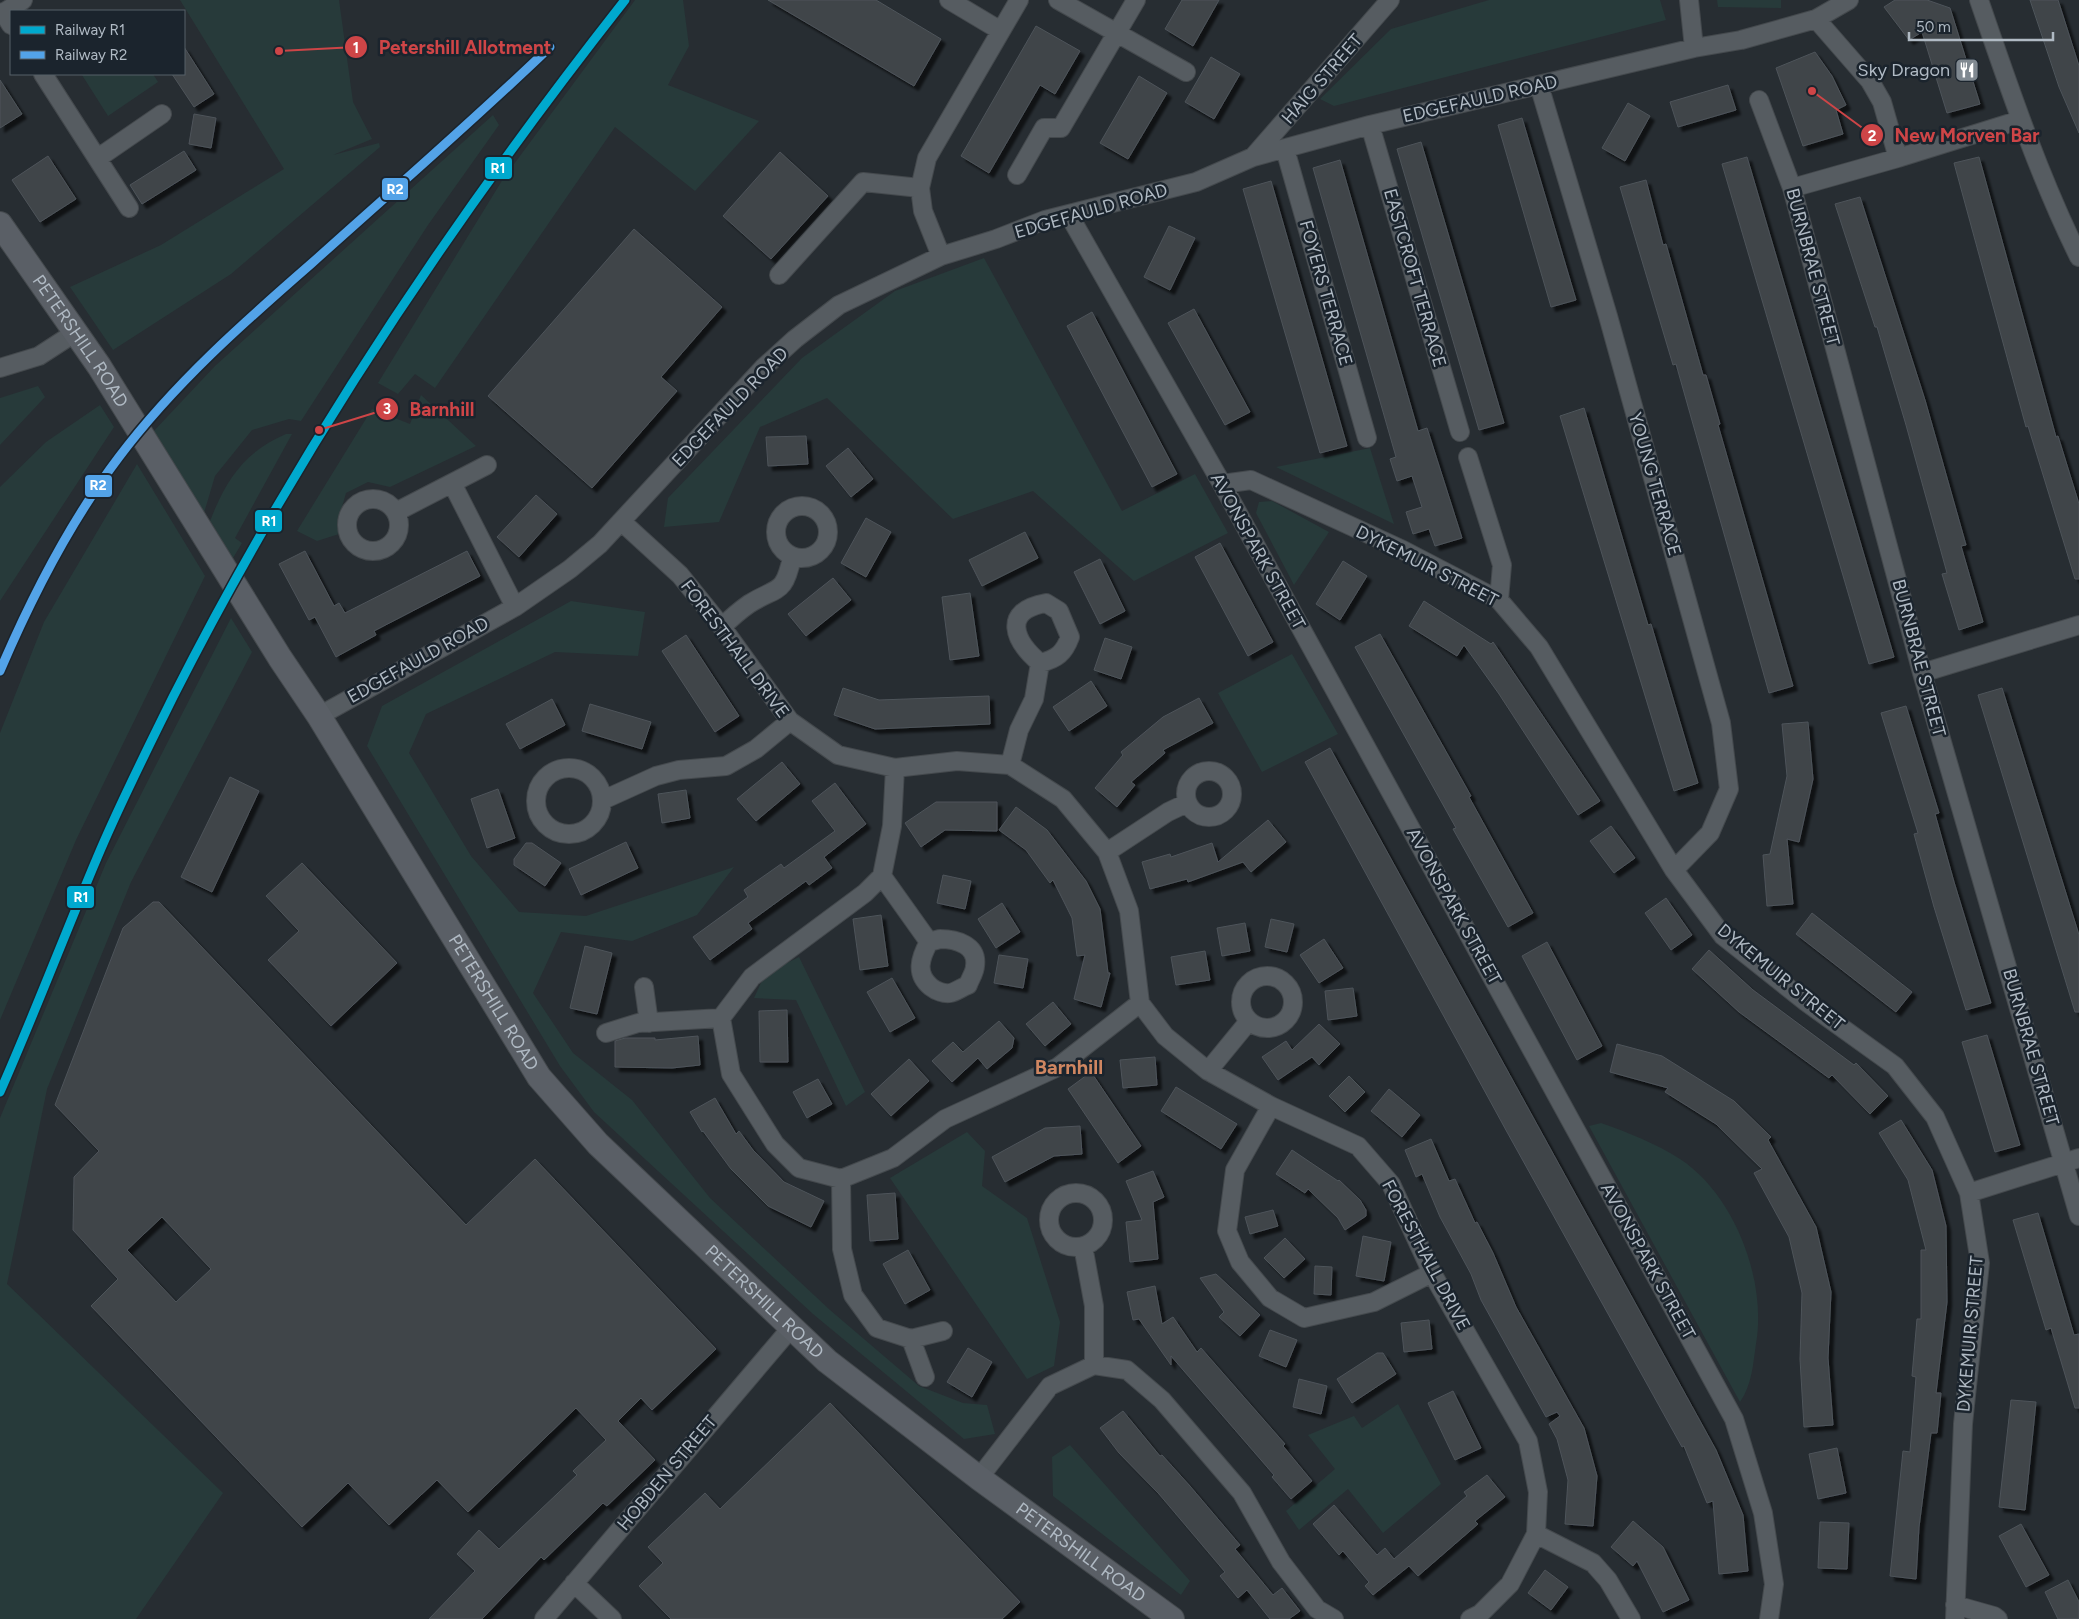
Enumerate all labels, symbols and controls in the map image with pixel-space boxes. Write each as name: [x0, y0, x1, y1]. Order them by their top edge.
legend: [10, 10, 185, 75]
scale bar: [1909, 10, 2053, 42]
text: 50 m: [1916, 18, 1951, 36]
text: Railway R1: [55, 21, 125, 39]
street label: HAIG STREET: [1277, 29, 1367, 129]
callout: Petershill Allotment: [344, 30, 561, 64]
text: Petershill Allotment: [379, 36, 552, 59]
text: 1: [353, 39, 359, 57]
text: Railway R2: [55, 46, 127, 64]
restaurant icon: Sky Dragon: [1954, 57, 1980, 83]
place label: Sky Dragon: [1858, 59, 1950, 81]
street label: EDGEFAULD ROAD: [1401, 71, 1559, 127]
callout: New Morven Bar: [1860, 118, 2050, 152]
text: New Morven Bar: [1895, 124, 2039, 147]
text: 2: [1868, 127, 1877, 145]
line badge: R1: [484, 156, 513, 180]
text: R1: [491, 160, 505, 177]
line badge: R2: [381, 177, 409, 201]
street label: EDGEFAULD ROAD: [1012, 179, 1170, 243]
text: R2: [386, 181, 404, 198]
street label: EASTCROFT TERRACE: [1379, 186, 1451, 370]
street label: BURNBRAE STREET: [1781, 186, 1845, 348]
street label: FOYERS TERRACE: [1295, 218, 1357, 368]
street label: PETERSHILL ROAD: [28, 270, 133, 411]
street label: EDGEFAULD ROAD: [667, 343, 793, 471]
callout: Barnhill: [375, 392, 485, 426]
text: Barnhill: [410, 398, 474, 421]
text: 3: [383, 400, 391, 418]
street label: YOUNG TERRACE: [1624, 410, 1686, 558]
street label: AVONSPARK STREET: [1206, 469, 1310, 633]
line badge: R2: [84, 474, 113, 498]
text: R2: [89, 477, 107, 494]
line badge: R1: [254, 509, 283, 533]
text: R1: [262, 513, 276, 530]
street label: DYKEMUIR STREET: [1352, 521, 1502, 611]
street label: FORESTHALL DRIVE: [676, 576, 794, 722]
street label: BURNBRAE STREET: [1887, 577, 1951, 739]
street label: EDGEFAULD ROAD: [344, 612, 492, 708]
street label: AVONSPARK STREET: [1402, 824, 1506, 988]
line badge: R1: [66, 885, 95, 909]
text: R1: [74, 889, 88, 906]
street label: DYKEMUIR STREET: [1713, 919, 1849, 1035]
street label: PETERSHILL ROAD: [444, 930, 543, 1075]
street label: BURNBRAE STREET: [1998, 966, 2064, 1128]
district label: Barnhill: [1035, 1055, 1103, 1079]
street label: FORESTHALL DRIVE: [1377, 1176, 1475, 1334]
street label: AVONSPARK STREET: [1596, 1179, 1700, 1343]
street label: PETERSHILL ROAD: [701, 1240, 829, 1363]
street label: DYKEMUIR STREET: [1952, 1255, 1988, 1413]
street label: HOBDEN STREET: [612, 1411, 722, 1535]
street label: PETERSHILL ROAD: [1012, 1498, 1150, 1607]

